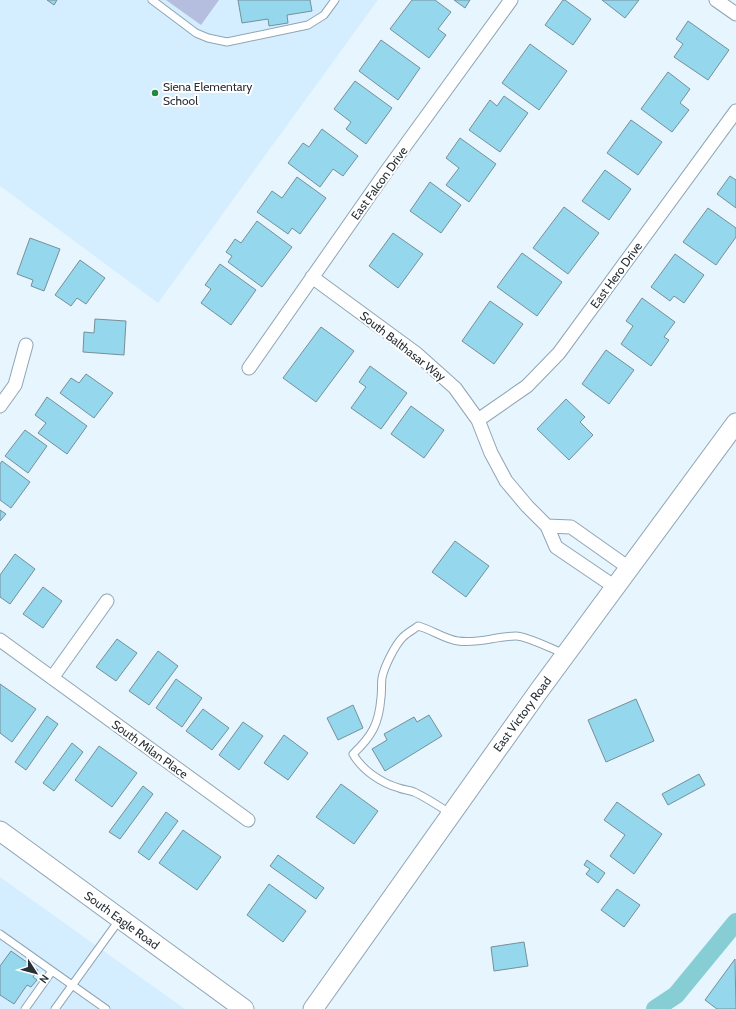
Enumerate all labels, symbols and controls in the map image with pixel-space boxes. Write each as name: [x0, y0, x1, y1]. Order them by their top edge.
place label: Siena Elementary School: [163, 79, 252, 108]
marker: Siena Elementary School: [150, 88, 160, 98]
street label: East Falcon Drive: [347, 144, 411, 222]
street label: East Hero Drive: [587, 239, 645, 311]
street label: South Balthasar Way: [357, 308, 449, 384]
street label: East Victory Road: [490, 674, 554, 754]
street label: South Milan Place: [109, 716, 191, 782]
street label: South Eagle Road: [82, 888, 162, 952]
north arrow: [16, 953, 56, 993]
text: N: [36, 972, 52, 986]

